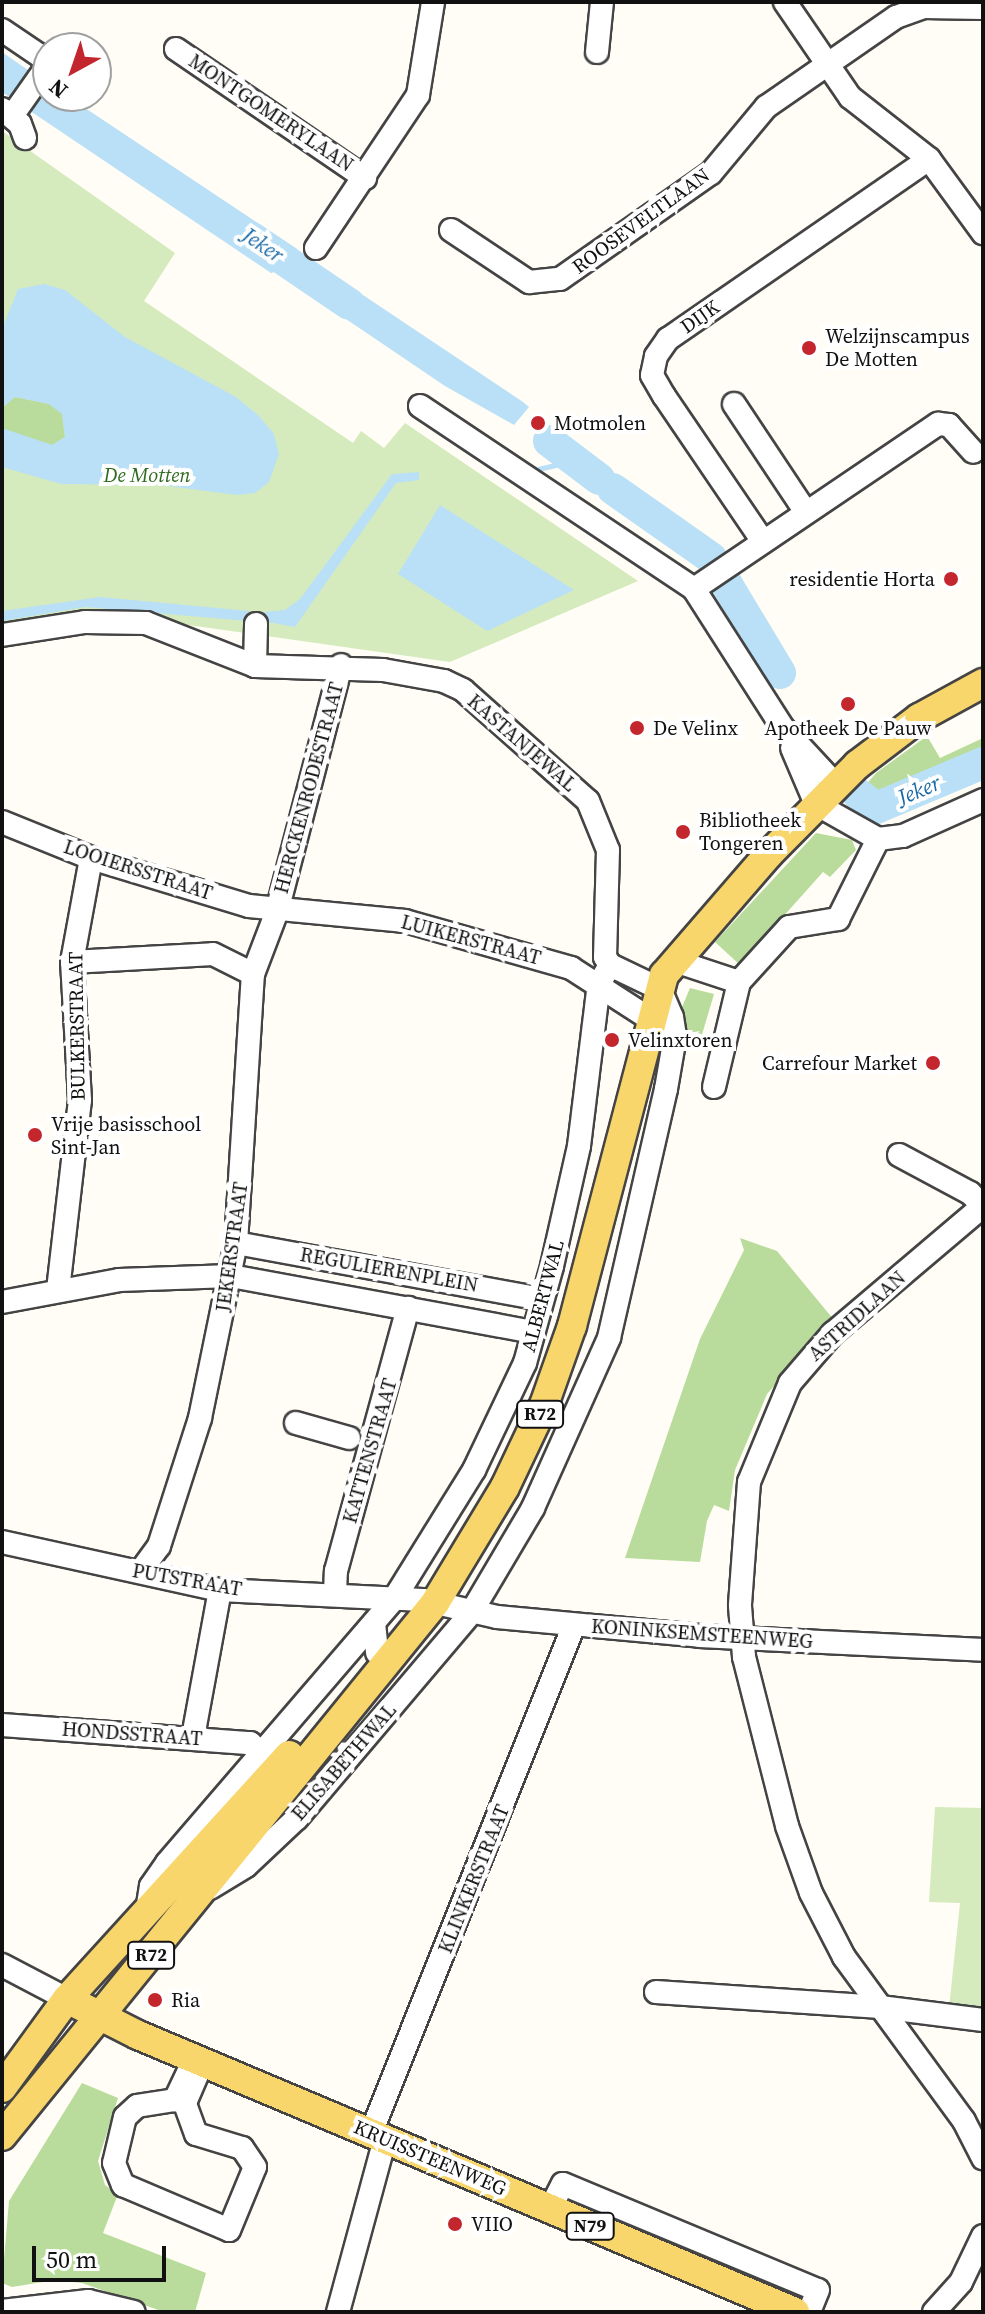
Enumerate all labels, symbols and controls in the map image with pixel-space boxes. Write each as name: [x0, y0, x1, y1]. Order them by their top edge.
north arrow: [32, 32, 112, 112]
street label: MONTGOMERYLAAN: [184, 49, 358, 177]
text: N: [42, 72, 74, 105]
street label: ROOSEVELTLAAN: [568, 163, 714, 279]
water label: Jeker: [238, 222, 288, 268]
street label: DIJK: [676, 295, 724, 339]
place label: Welzijnscampus De Motten: [825, 324, 970, 371]
marker: Welzijnscampus De Motten: [800, 339, 818, 357]
place label: Motmolen: [554, 411, 646, 435]
marker: Motmolen: [529, 414, 547, 432]
park label: De Motten: [103, 463, 191, 487]
place label: residentie Horta: [789, 567, 935, 591]
marker: residentie Horta: [942, 570, 960, 588]
street label: HERCKENRODESTRAAT: [269, 680, 349, 896]
street label: KASTANJEWAL: [463, 689, 581, 797]
marker: Apotheek De Pauw: [839, 695, 857, 713]
place label: De Velinx: [653, 716, 739, 740]
place label: Apotheek De Pauw: [765, 716, 931, 740]
marker: De Velinx: [628, 719, 646, 737]
water label: Jeker: [894, 769, 944, 811]
place label: Bibliotheek Tongeren: [699, 808, 801, 855]
marker: Bibliotheek Tongeren: [674, 823, 692, 841]
street label: LOOIERSSTRAAT: [61, 835, 215, 905]
street label: LUIKERSTRAAT: [398, 910, 544, 970]
street label: BULKERSTRAAT: [64, 951, 90, 1101]
place label: Velinxtoren: [628, 1028, 733, 1052]
marker: Velinxtoren: [603, 1031, 621, 1049]
place label: Carrefour Market: [762, 1051, 917, 1075]
marker: Carrefour Market: [924, 1054, 942, 1072]
place label: Vrije basisschool Sint-Jan: [51, 1112, 201, 1159]
marker: Vrije basisschool Sint-Jan: [26, 1126, 44, 1144]
street label: JEKERSTRAAT: [211, 1181, 253, 1313]
street label: ALBERTWAL: [516, 1237, 570, 1355]
street label: REGULIERENPLEIN: [298, 1243, 480, 1297]
street label: ASTRIDLAAN: [803, 1266, 911, 1366]
street label: KATTENSTRAAT: [338, 1376, 402, 1526]
road number: R72: [516, 1400, 564, 1428]
street label: PUTSTRAAT: [130, 1559, 244, 1601]
street label: KONINKSEMSTEENWEG: [590, 1614, 814, 1654]
street label: ELISABETHWAL: [286, 1698, 402, 1826]
street label: HONDSSTRAAT: [61, 1717, 203, 1751]
street label: KLINKERSTRAAT: [433, 1801, 515, 1957]
road number: R72: [127, 1941, 175, 1969]
place label: Ria: [171, 1988, 200, 2012]
marker: Ria: [146, 1991, 164, 2009]
street label: KRUISSTEENWEG: [350, 2115, 510, 2201]
place label: VIIO: [471, 2212, 513, 2236]
road number: N79: [564, 2212, 616, 2240]
marker: VIIO: [446, 2215, 464, 2233]
scale bar: [36, 2230, 170, 2280]
text: 50 m: [46, 2243, 97, 2276]

